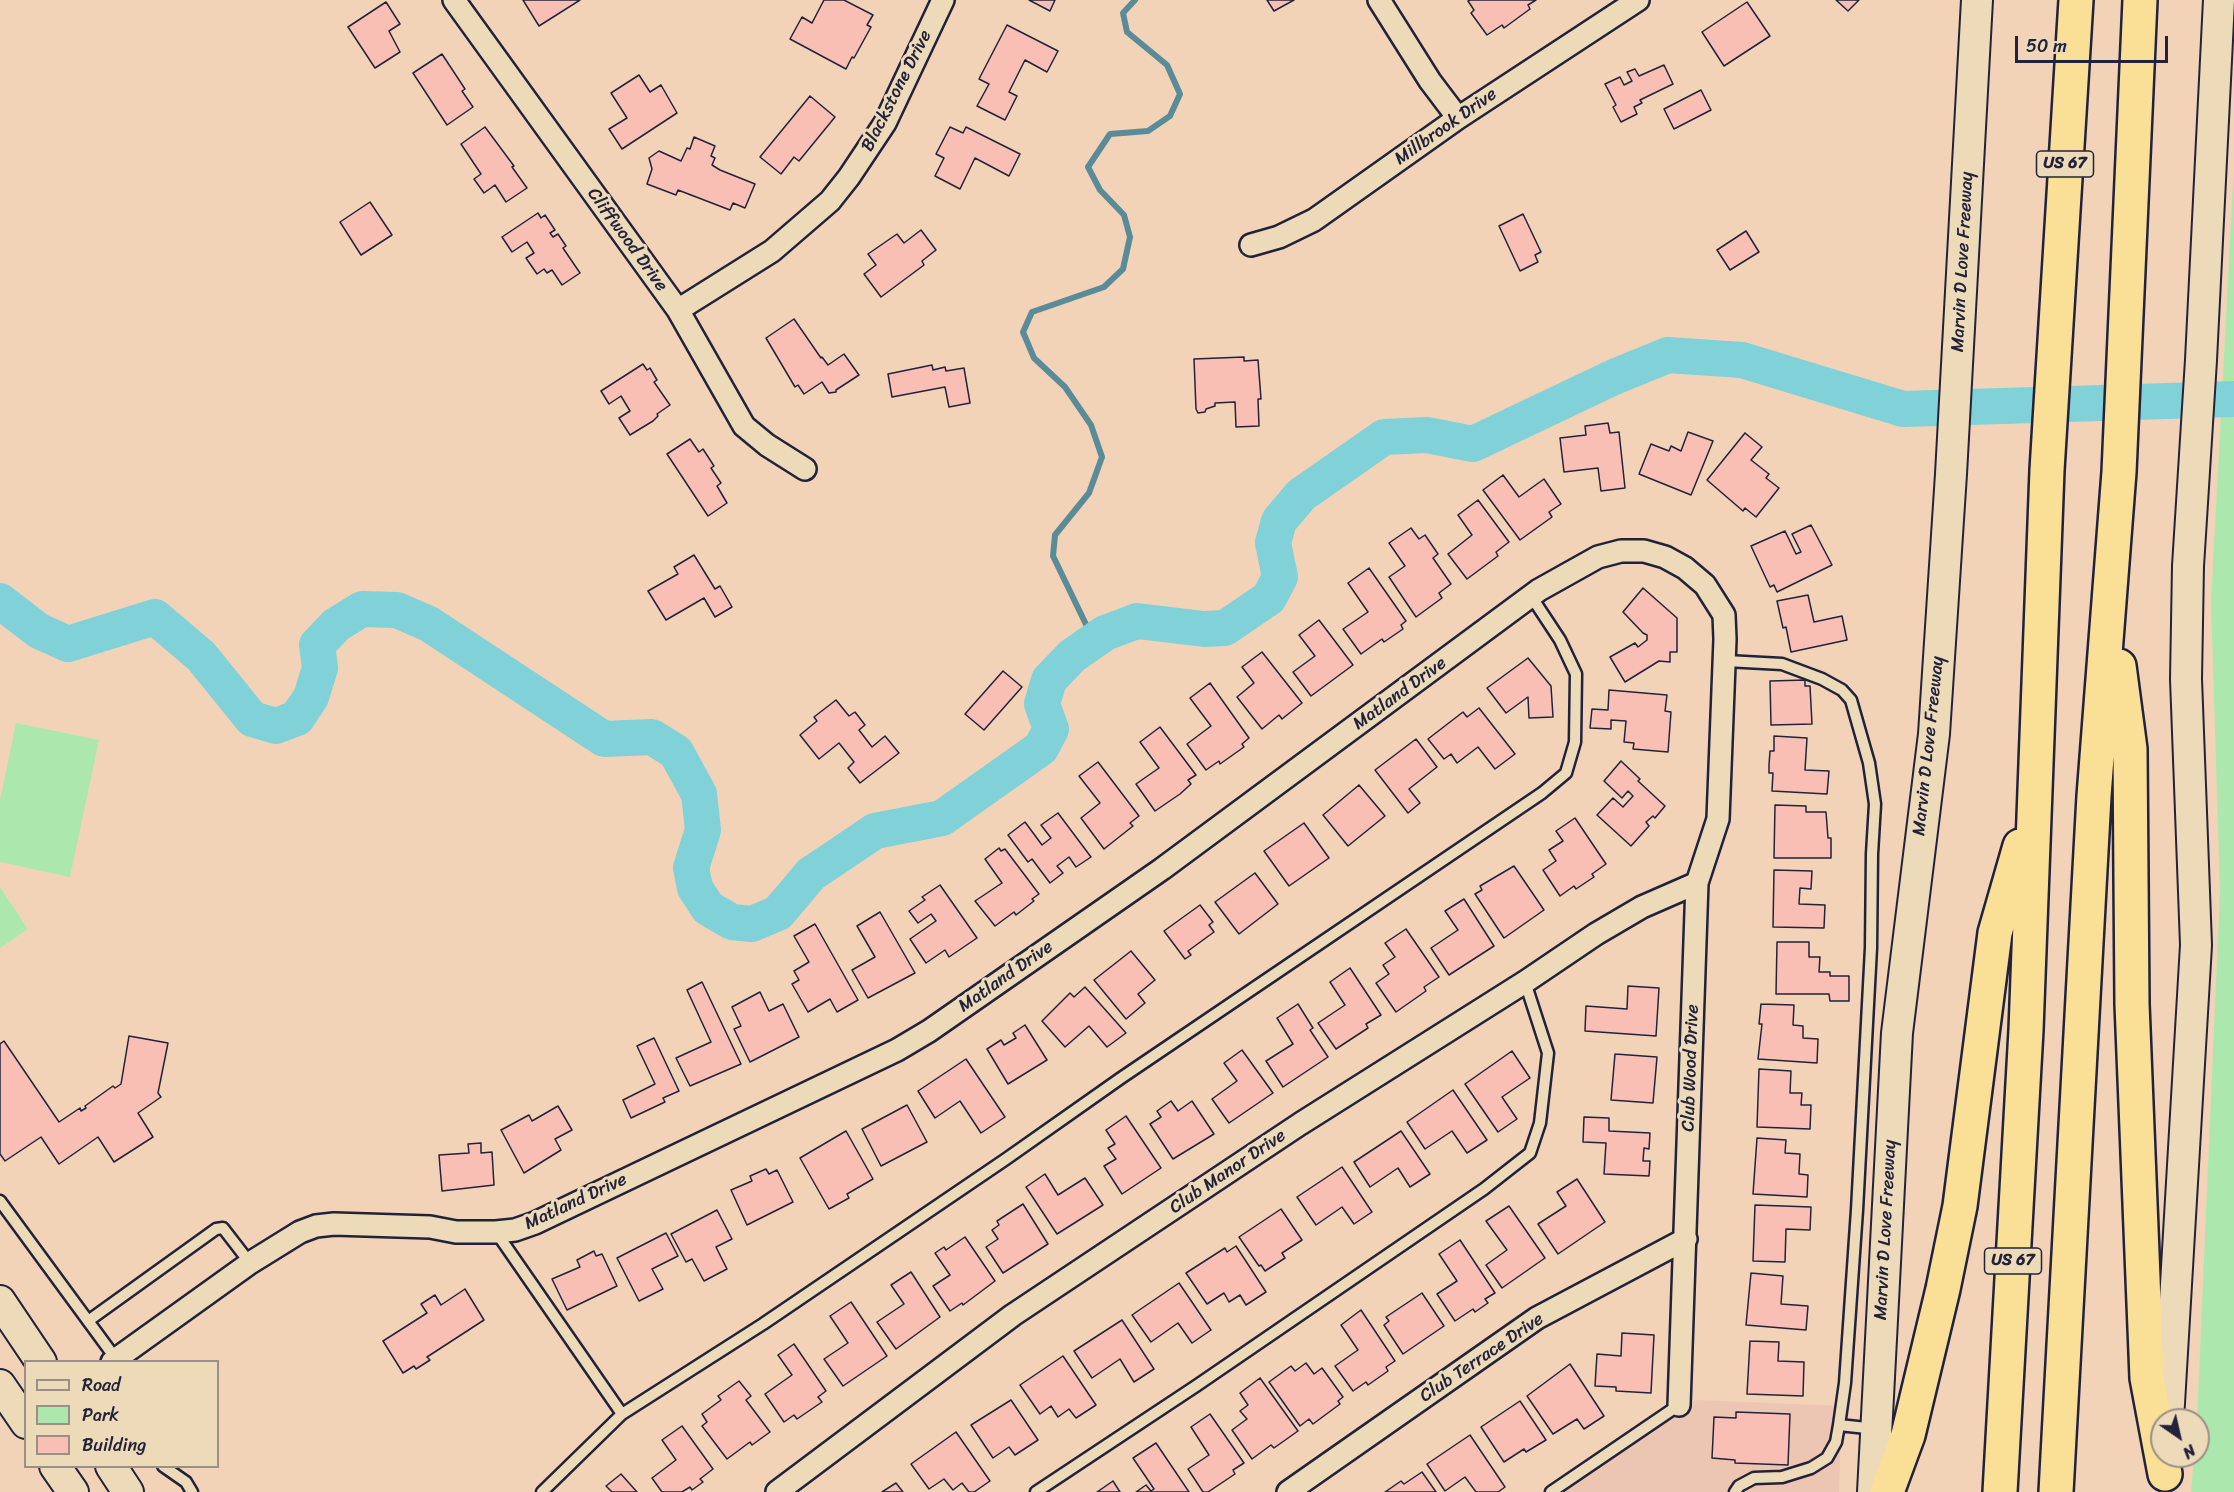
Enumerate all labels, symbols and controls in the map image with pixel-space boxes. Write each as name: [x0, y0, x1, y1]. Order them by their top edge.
scale bar: [2018, 24, 2171, 62]
street label: Blackstone Drive: [857, 27, 937, 155]
text: 50 m: [2026, 30, 2067, 62]
street label: Millbrook Drive: [1391, 84, 1501, 170]
road number: US 67: [2036, 151, 2094, 177]
street label: Marvin D Love Freeway: [1947, 171, 1979, 353]
street label: Cliffwood Drive: [582, 184, 672, 296]
street label: Matland Drive: [1349, 653, 1451, 735]
street label: Marvin D Love Freeway: [1909, 655, 1949, 837]
street label: Matland Drive: [955, 936, 1057, 1018]
street label: Club Wood Drive: [1678, 1004, 1704, 1132]
street label: Club Manor Drive: [1166, 1125, 1290, 1219]
street label: Marvin D Love Freeway: [1870, 1139, 1902, 1321]
street label: Matland Drive: [521, 1169, 631, 1235]
road number: US 67: [1984, 1248, 2042, 1274]
street label: Club Terrace Drive: [1416, 1309, 1548, 1407]
legend: [24, 1360, 219, 1468]
text: Road: [82, 1369, 121, 1401]
text: Park: [82, 1399, 119, 1431]
north arrow: [2150, 1408, 2210, 1468]
text: Building: [82, 1429, 146, 1461]
text: N: [2177, 1437, 2202, 1467]

